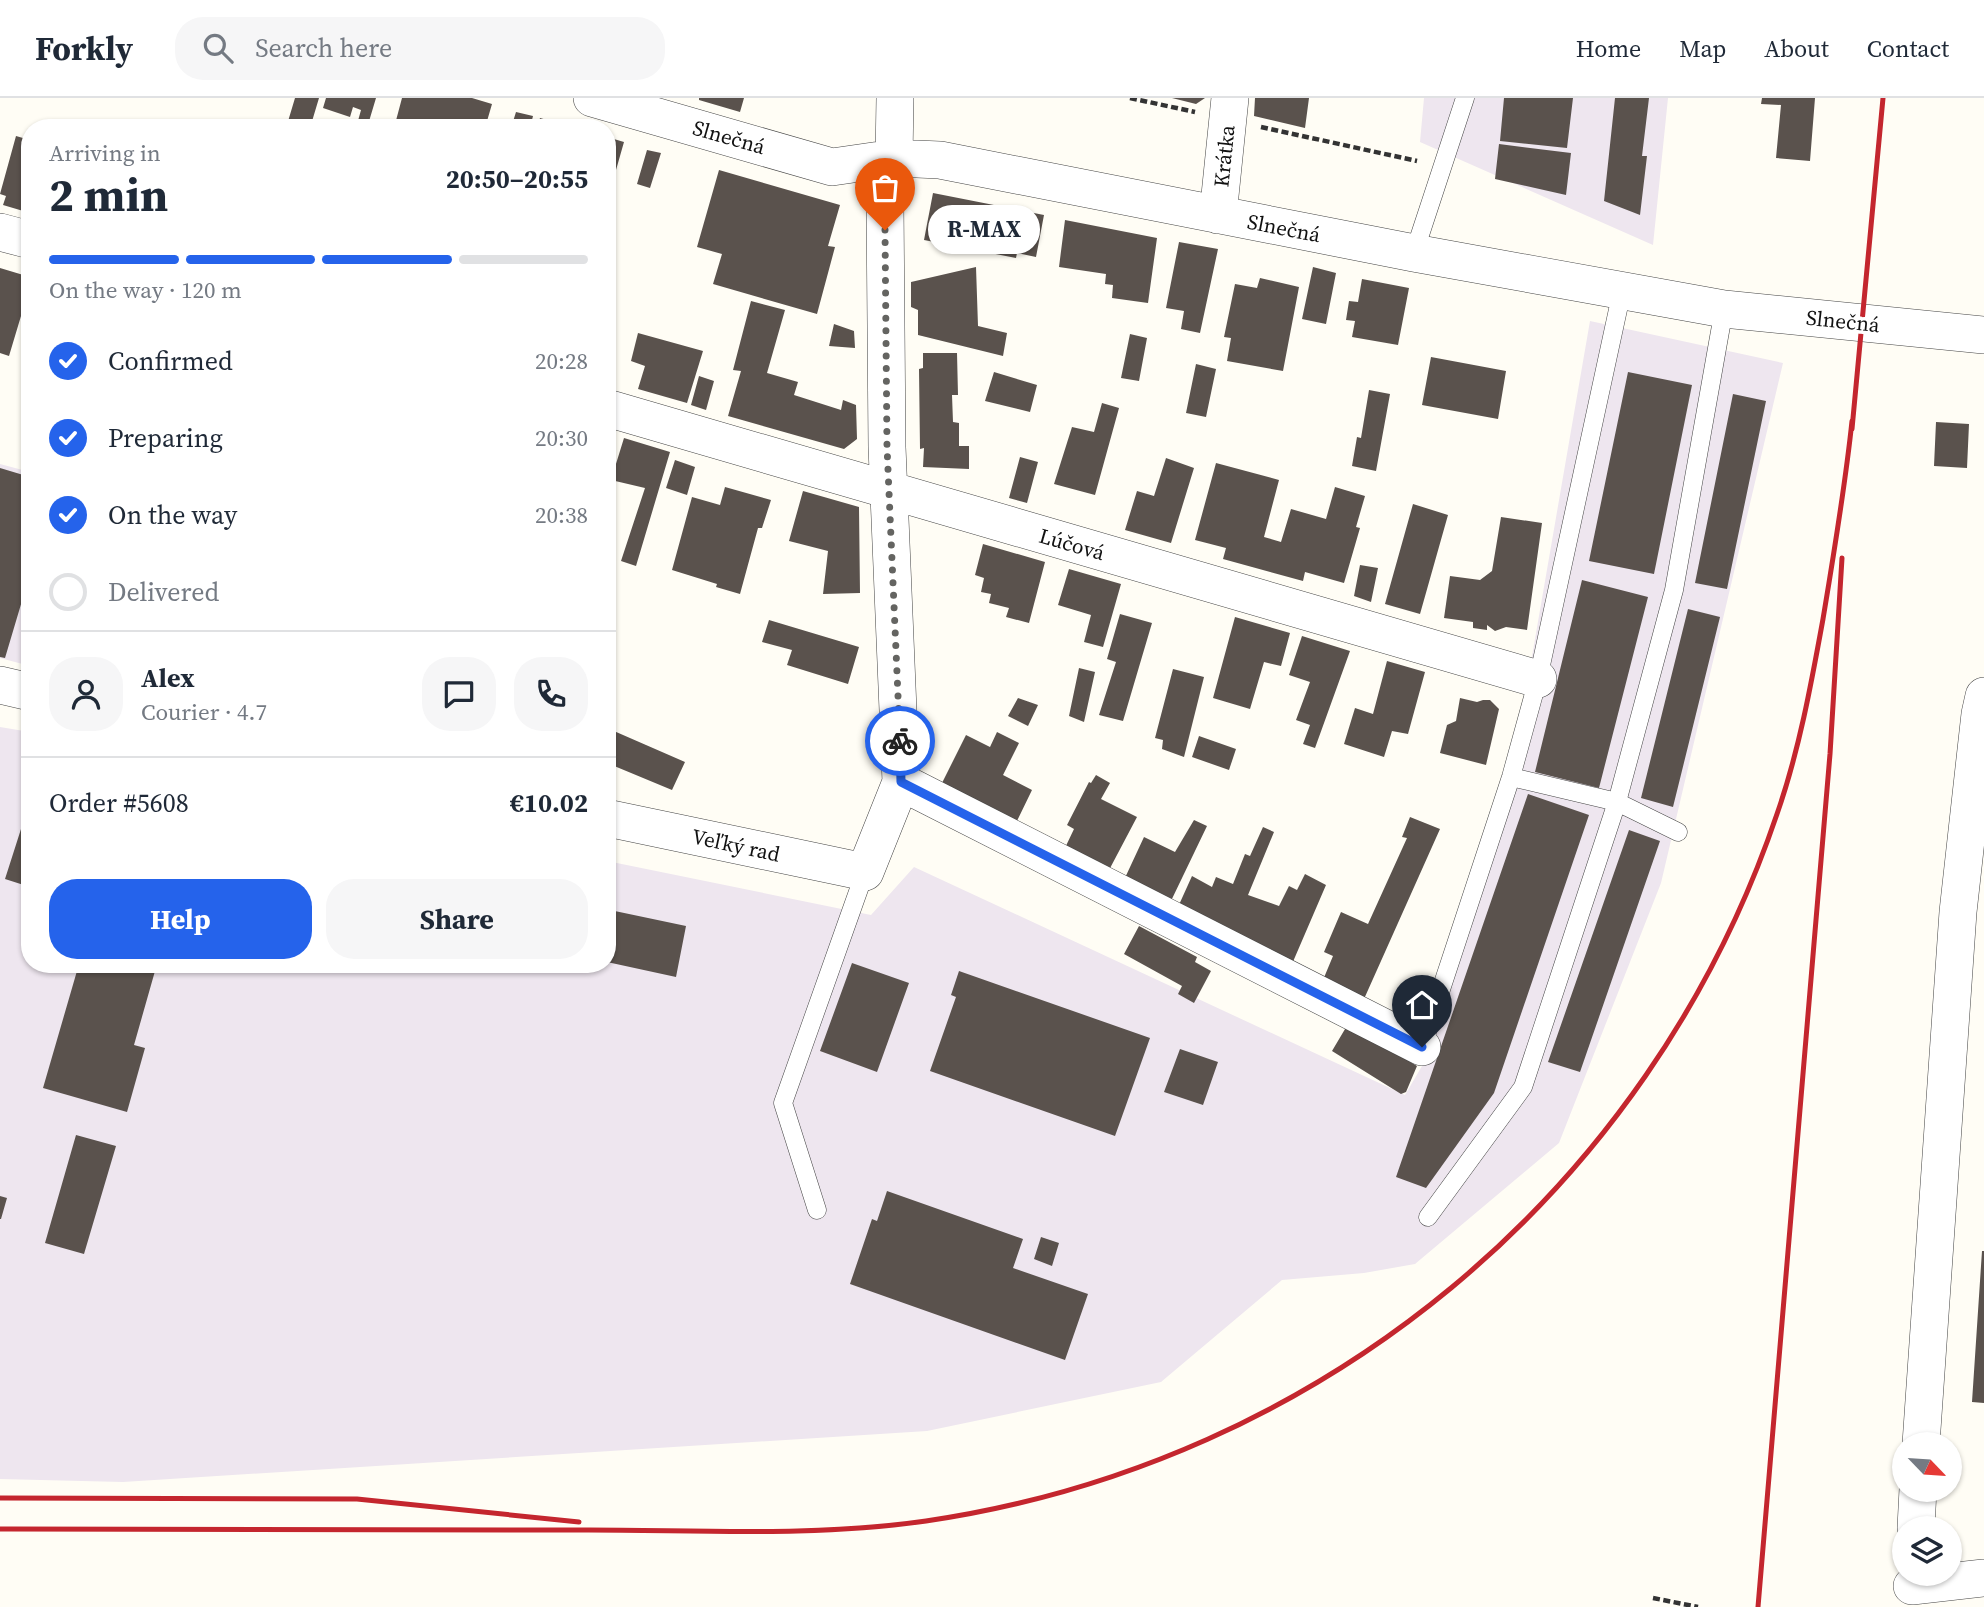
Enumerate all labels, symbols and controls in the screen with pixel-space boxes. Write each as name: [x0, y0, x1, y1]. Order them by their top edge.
search box: [175, 17, 665, 80]
text: Forkly: [35, 26, 133, 71]
icon: search: [199, 29, 237, 67]
text: Search here: [255, 30, 392, 66]
text: Home: [1576, 32, 1641, 65]
text: Map: [1679, 32, 1726, 65]
text: About: [1764, 32, 1829, 65]
text: Contact: [1867, 32, 1949, 65]
street label: Slnečná: [689, 113, 769, 161]
street label: Krátka: [1206, 123, 1242, 189]
text: Arriving in: [49, 137, 161, 169]
pin: [855, 158, 915, 230]
text: 20:50–20:55: [446, 161, 588, 197]
text: 2 min: [49, 163, 168, 226]
icon: bag: [866, 169, 904, 207]
callout: R-MAX: [927, 206, 1039, 254]
street label: Slnečná: [1245, 207, 1323, 249]
text: R-MAX: [947, 213, 1021, 245]
text: On the way · 120 m: [49, 274, 242, 306]
street label: Slnečná: [1805, 303, 1882, 339]
icon: check: [49, 342, 87, 380]
text: Confirmed: [108, 343, 233, 379]
text: 20:28: [535, 345, 588, 377]
icon: check: [49, 419, 87, 457]
text: Preparing: [108, 420, 223, 456]
text: 20:30: [535, 422, 588, 454]
icon: check: [49, 496, 87, 534]
text: On the way: [108, 497, 237, 533]
text: 20:38: [535, 499, 588, 531]
street label: Lúčová: [1036, 521, 1108, 567]
text: Delivered: [108, 574, 219, 610]
button: person: [49, 657, 123, 731]
button: chat: [422, 657, 496, 731]
button: phone: [514, 657, 588, 731]
text: Alex: [141, 660, 195, 696]
text: Courier · 4.7: [141, 696, 267, 728]
courier: [865, 706, 935, 776]
icon: bike: [881, 722, 919, 760]
text: Order #5608: [49, 785, 189, 821]
text: €10.02: [510, 785, 588, 821]
street label: Veľký rad: [689, 822, 783, 869]
button: Help: [49, 879, 312, 959]
button: Share: [326, 879, 588, 959]
pin: [1392, 975, 1452, 1047]
icon: home: [1403, 986, 1441, 1024]
north arrow: [1892, 1432, 1962, 1502]
map controls: [1892, 1432, 1962, 1586]
button: layers: [1892, 1516, 1962, 1586]

